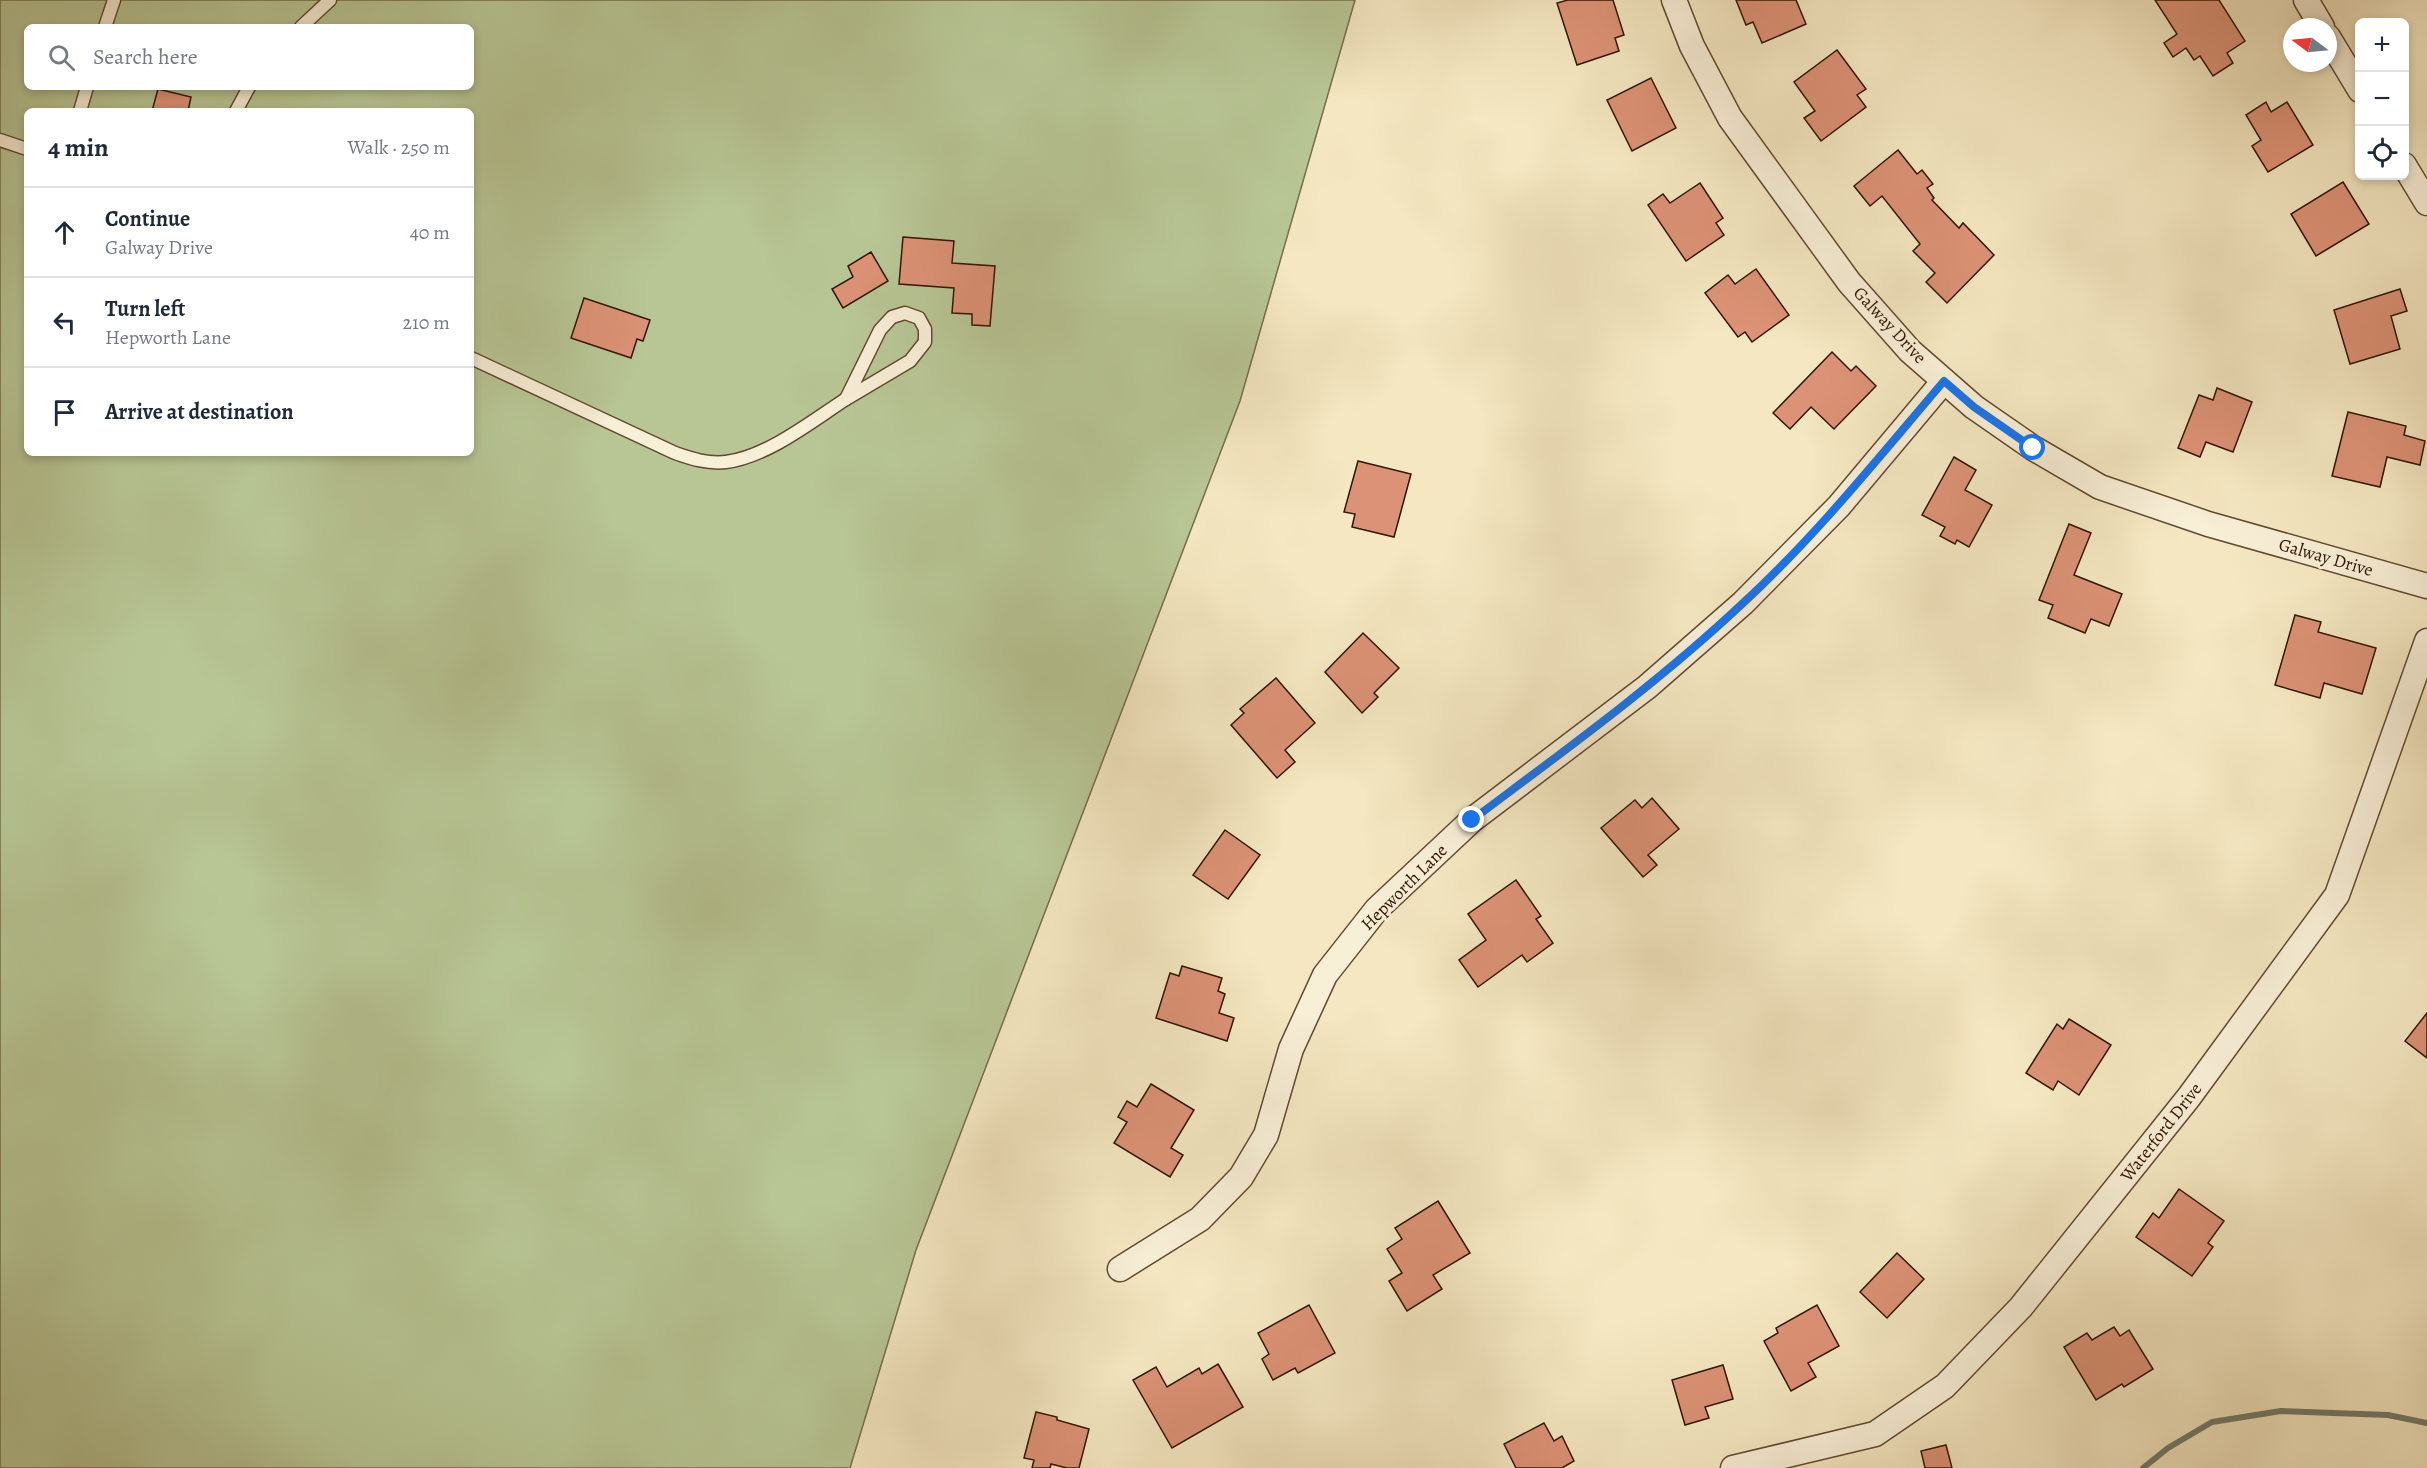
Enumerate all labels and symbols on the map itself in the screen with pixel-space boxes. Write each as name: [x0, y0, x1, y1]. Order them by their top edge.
north arrow: [2283, 18, 2337, 72]
street label: Galway Drive: [1848, 281, 1932, 369]
route start: [2019, 434, 2045, 460]
street label: Galway Drive: [2276, 532, 2376, 582]
route end: [1458, 806, 1484, 832]
street label: Hepworth Lane: [1355, 838, 1453, 936]
street label: Waterford Drive: [2114, 1078, 2207, 1187]

